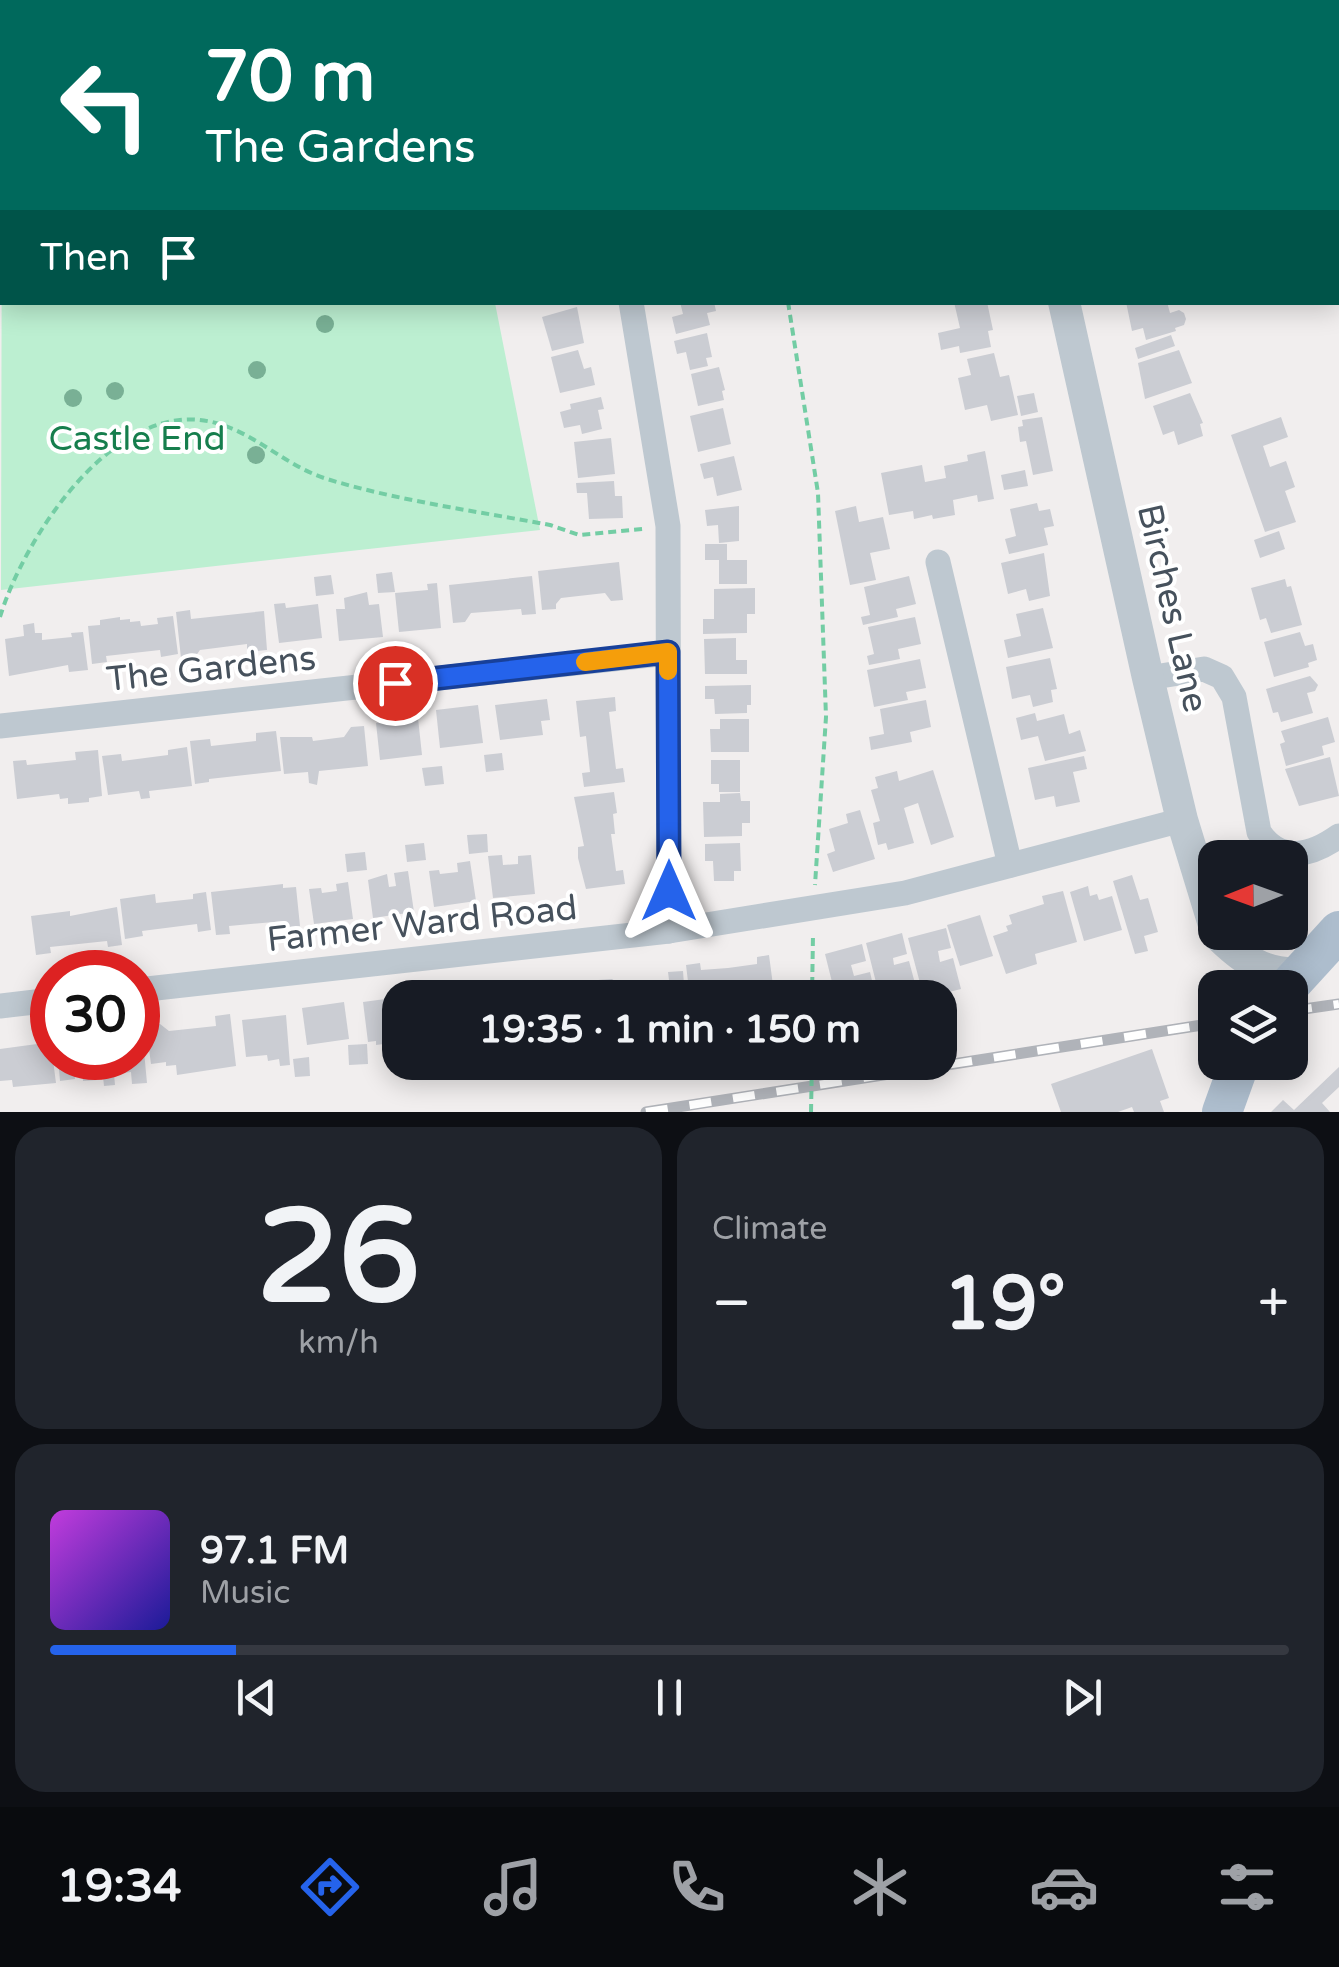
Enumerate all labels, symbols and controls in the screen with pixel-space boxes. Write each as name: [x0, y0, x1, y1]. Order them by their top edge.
text: 70 m: [205, 36, 375, 120]
icon: left: [40, 40, 170, 170]
text: The Gardens: [205, 121, 476, 175]
icon: arrive: [151, 230, 206, 285]
text: Then: [40, 235, 131, 281]
park label: Castle End: [48, 418, 226, 460]
street label: Birches Lane: [1128, 500, 1216, 716]
street label: The Gardens: [104, 637, 318, 701]
pin: [353, 641, 438, 726]
icon: arrive: [368, 656, 423, 711]
position arrow: [617, 839, 721, 943]
north arrow: [1198, 840, 1308, 950]
map controls: [1198, 840, 1308, 1080]
street label: Farmer Ward Road: [265, 887, 579, 961]
speed limit sign: 30: [30, 950, 160, 1080]
button: layers: [1198, 970, 1308, 1080]
text: 19:35 · 1 min · 150 m: [478, 1007, 861, 1053]
text: 26: [257, 1181, 420, 1337]
text: Climate: [712, 1210, 827, 1248]
text: 19°: [943, 1259, 1066, 1349]
text: −: [712, 1271, 751, 1337]
text: +: [1258, 1271, 1289, 1337]
text: km/h: [298, 1324, 379, 1362]
text: 97.1 FM: [200, 1528, 349, 1574]
text: Music: [200, 1574, 290, 1612]
icon: previous: [229, 1670, 284, 1725]
icon: pause: [642, 1670, 697, 1725]
icon: next: [1055, 1670, 1110, 1725]
icon: directions: [295, 1852, 365, 1922]
icon: music: [478, 1852, 548, 1922]
icon: phone: [662, 1852, 732, 1922]
icon: climate: [845, 1852, 915, 1922]
icon: car: [1029, 1852, 1099, 1922]
icon: filters: [1212, 1852, 1282, 1922]
text: 19:34: [57, 1860, 181, 1914]

